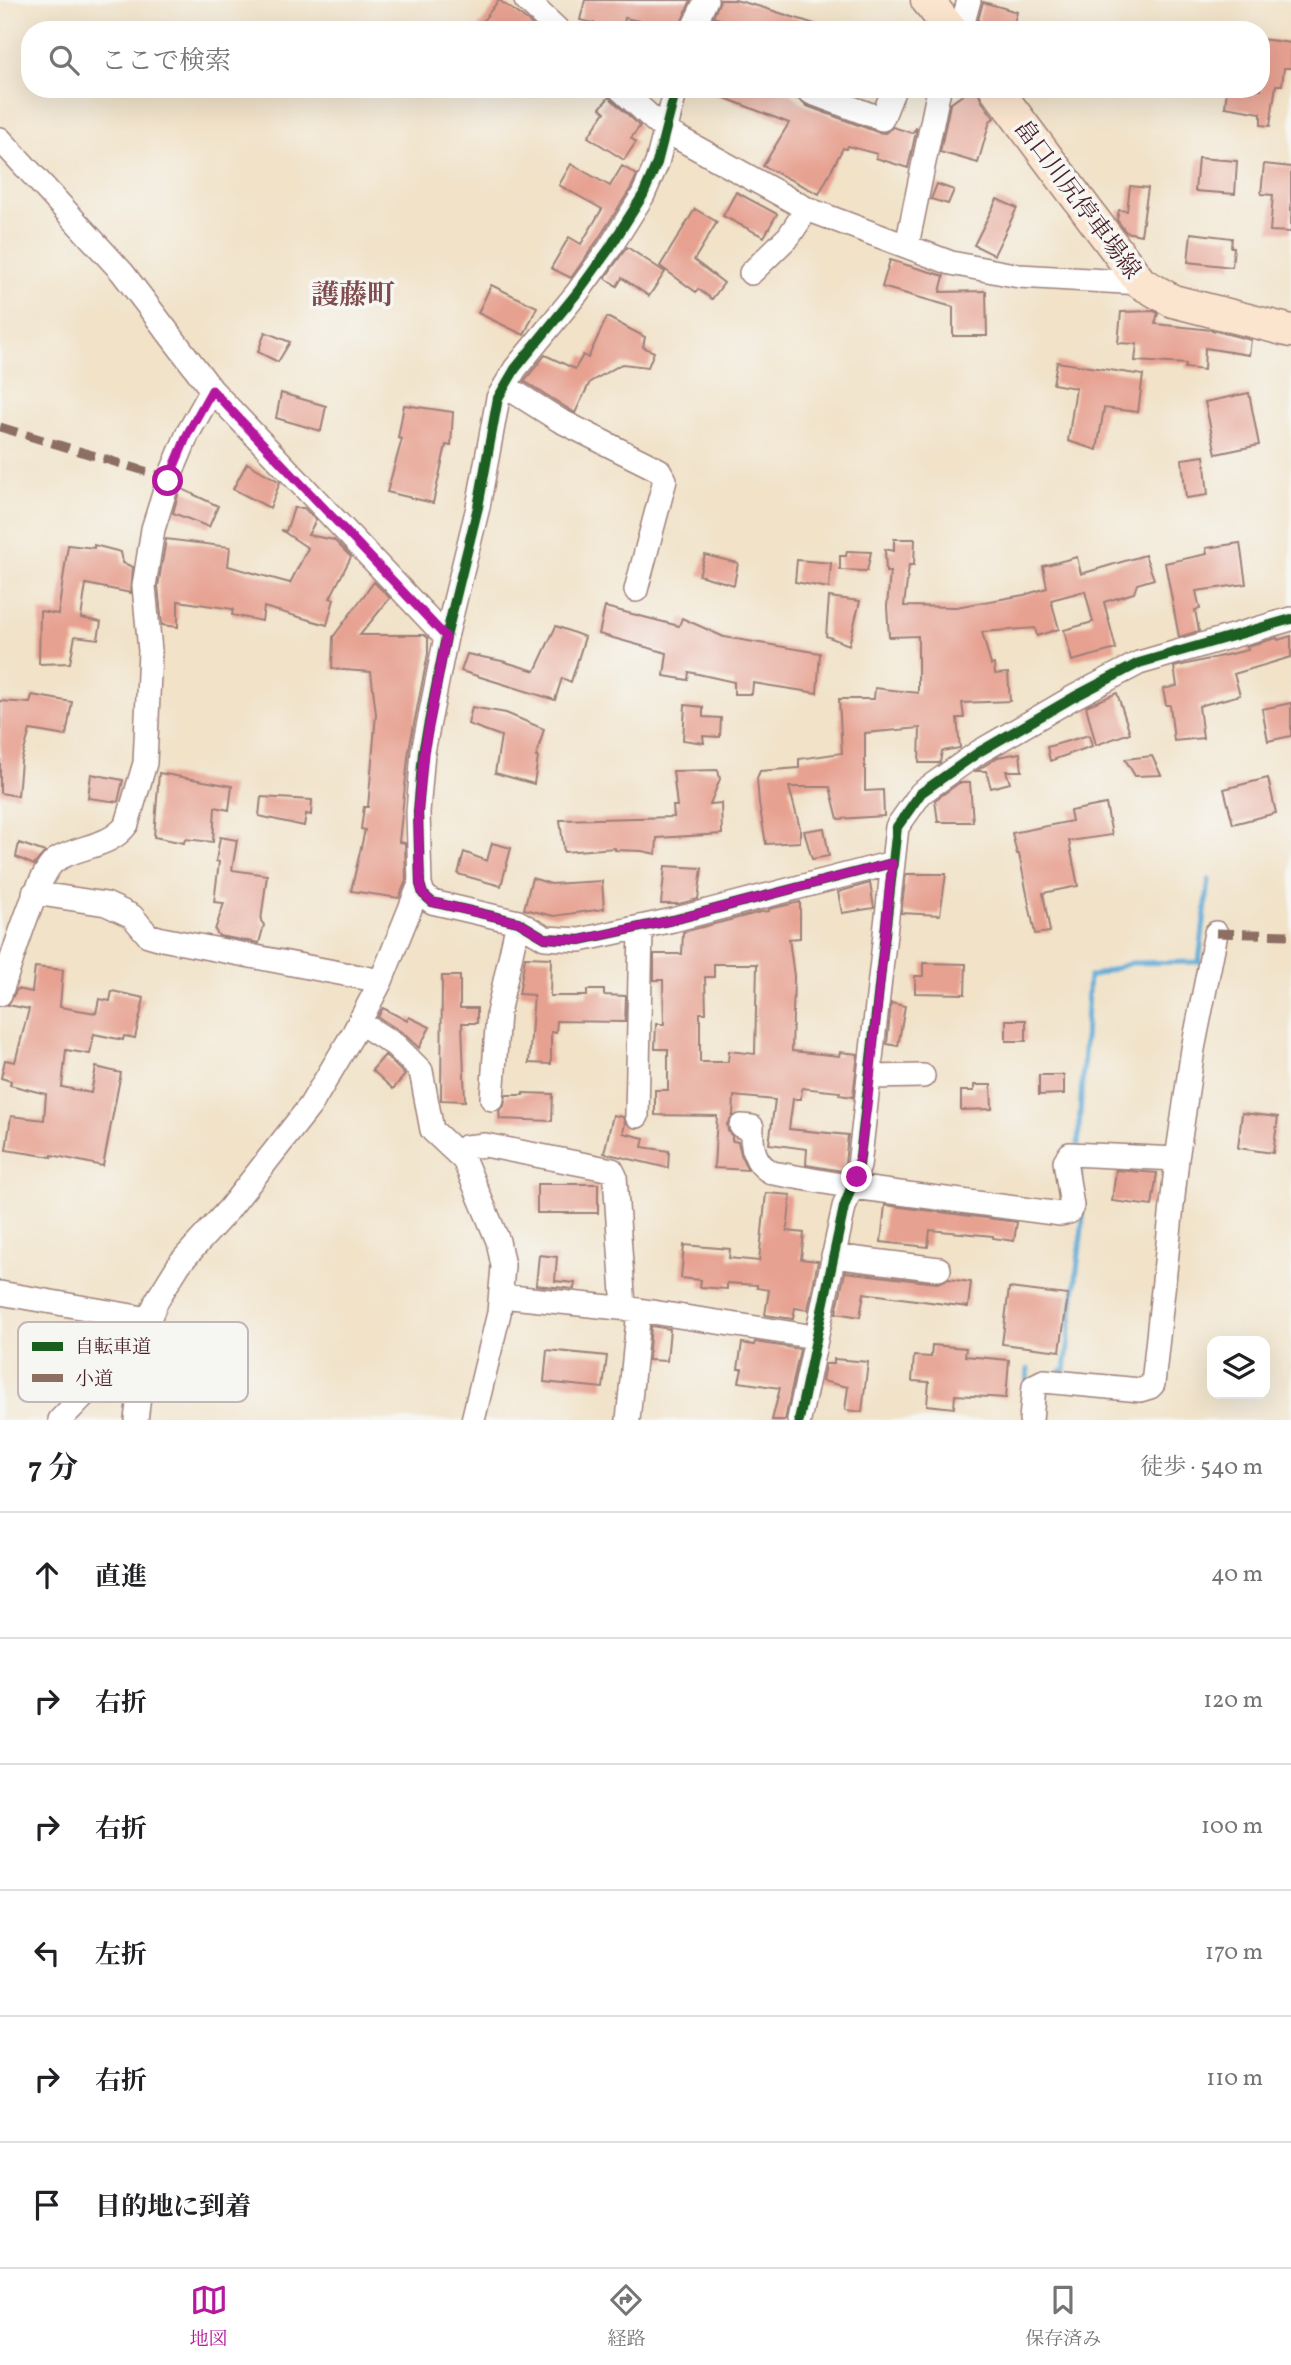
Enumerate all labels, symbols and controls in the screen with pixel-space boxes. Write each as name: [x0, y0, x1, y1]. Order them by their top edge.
search box: [21, 21, 1270, 98]
icon: search: [45, 41, 83, 79]
text: ここで検索: [101, 44, 231, 80]
street label: 畠口川尻停車場線: [1005, 113, 1148, 287]
district label: 護藤町: [311, 277, 395, 316]
route start: [152, 465, 183, 496]
route end: [841, 1161, 872, 1192]
legend: [18, 1322, 248, 1402]
text: 自転車道: [75, 1335, 151, 1361]
map controls: [1207, 1336, 1270, 1399]
button: layers: [1207, 1336, 1270, 1399]
text: 小道: [75, 1367, 113, 1393]
text: 7 分: [28, 1448, 78, 1490]
text: 徒歩 · 540 m: [1140, 1452, 1263, 1484]
icon: ahead: [28, 1556, 66, 1594]
text: 40 m: [1211, 1559, 1263, 1591]
text: 直進: [95, 1560, 147, 1596]
icon: right: [28, 1682, 66, 1720]
text: 120 m: [1203, 1685, 1263, 1717]
text: 右折: [95, 1686, 147, 1722]
icon: right: [28, 1808, 66, 1846]
text: 100 m: [1201, 1811, 1263, 1843]
text: 右折: [95, 1812, 147, 1848]
icon: left: [28, 1934, 66, 1972]
text: 170 m: [1205, 1937, 1263, 1969]
text: 左折: [95, 1938, 147, 1974]
icon: right: [28, 2060, 66, 2098]
text: 110 m: [1206, 2063, 1263, 2095]
text: 右折: [95, 2064, 147, 2100]
icon: arrive: [28, 2186, 66, 2224]
text: 目的地に到着: [95, 2190, 251, 2226]
tab: 地図: [190, 2281, 228, 2353]
tab: 経路: [607, 2281, 645, 2353]
tab: 保存済み: [1025, 2281, 1101, 2353]

